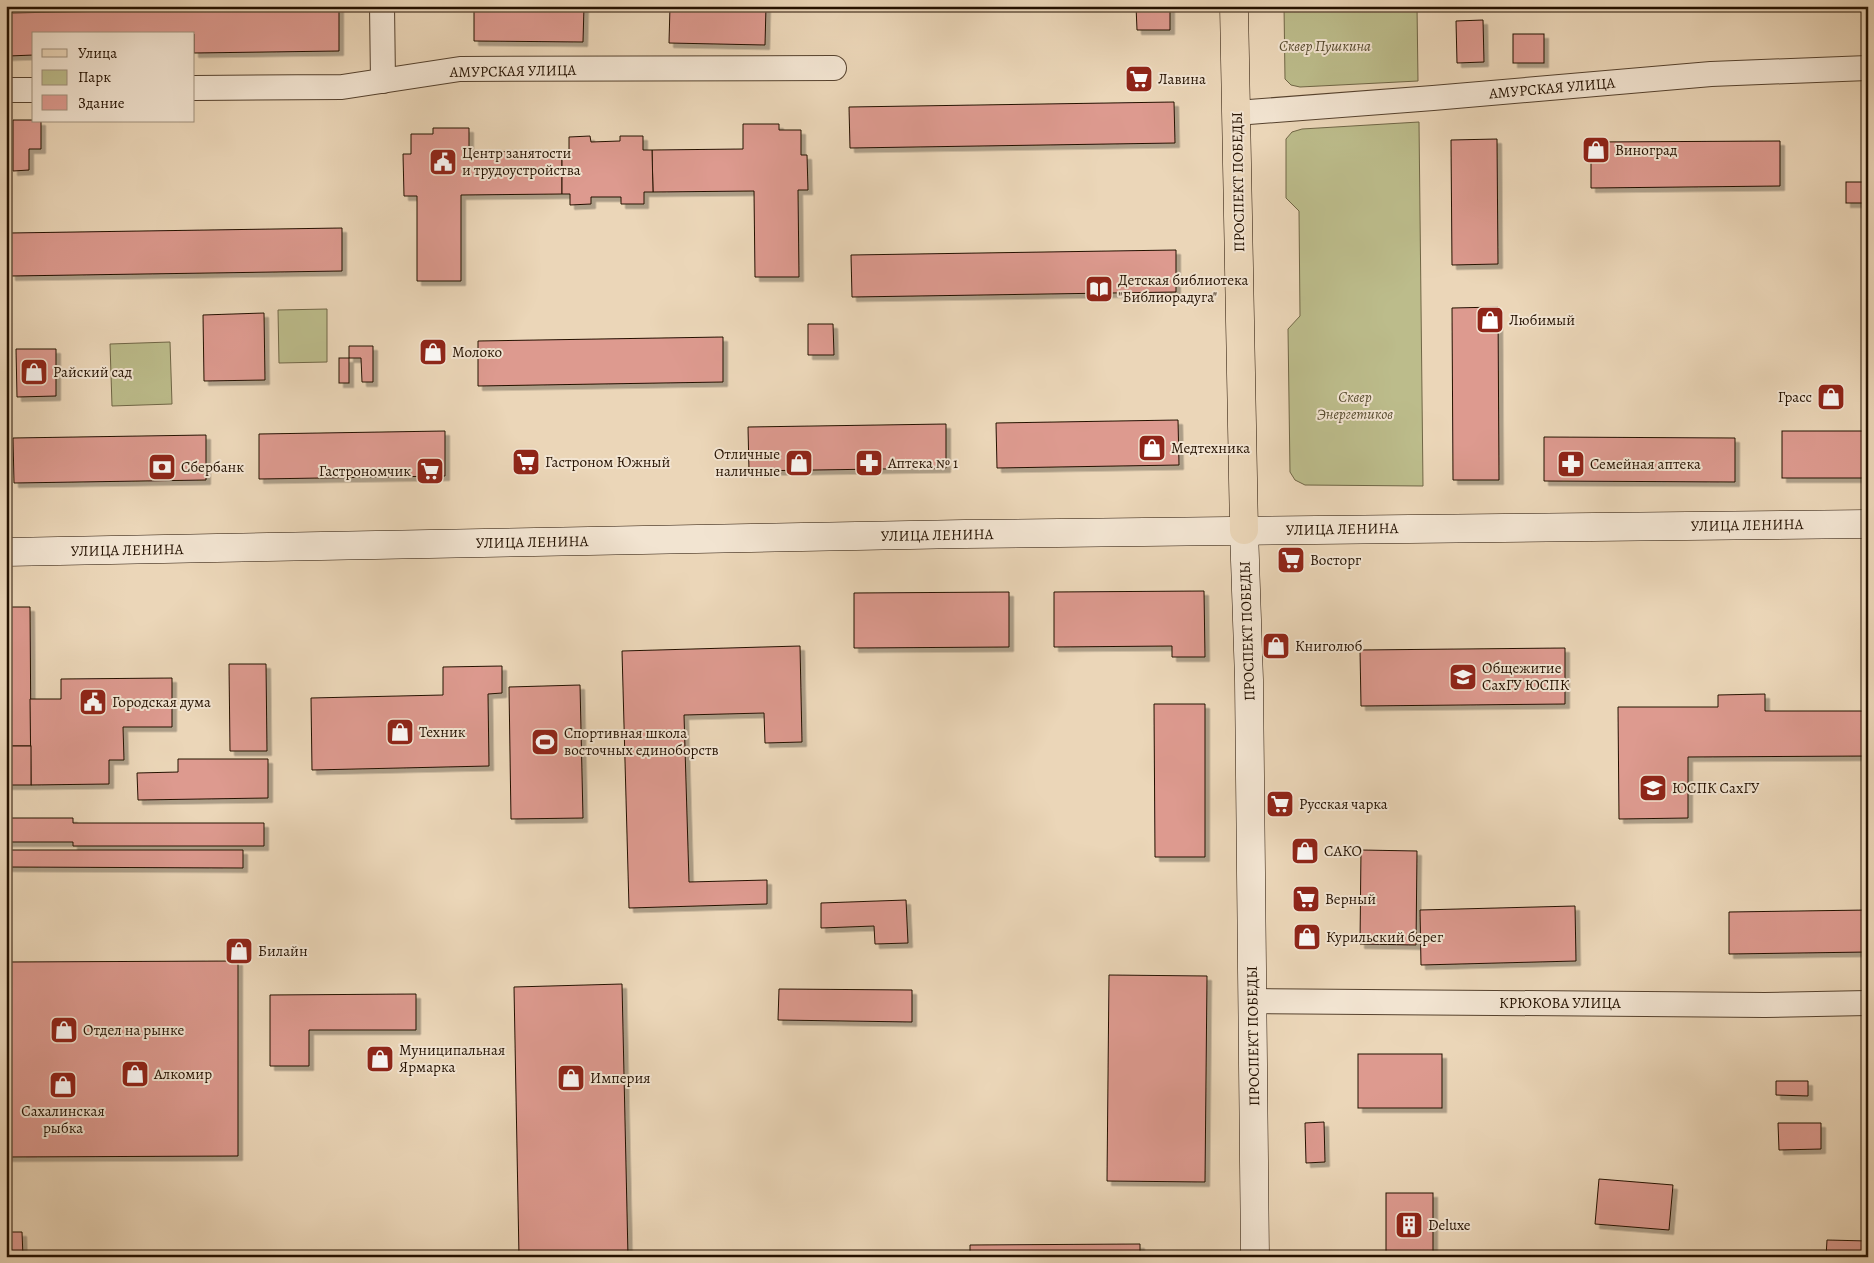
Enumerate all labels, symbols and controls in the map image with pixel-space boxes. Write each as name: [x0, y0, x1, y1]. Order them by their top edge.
legend: [32, 32, 195, 122]
park label: Сквер Пушкина: [1279, 36, 1371, 56]
text: Улица: [78, 43, 117, 63]
street label: АМУРСКАЯ УЛИЦА: [449, 60, 577, 82]
supermarket icon: Лавина: [1124, 64, 1154, 94]
text: Парк: [78, 67, 111, 87]
place label: Лавина: [1158, 69, 1206, 89]
street label: АМУРСКАЯ УЛИЦА: [1487, 73, 1616, 104]
text: Здание: [78, 93, 125, 113]
street label: ПРОСПЕКТ ПОБЕДЫ: [1227, 112, 1249, 252]
shop icon: Виноград: [1581, 135, 1611, 165]
place label: Виноград: [1615, 140, 1677, 160]
place label: Центр занятости и трудоустройства: [462, 143, 581, 180]
public building icon: Центр занятости и трудоустройства: [428, 147, 458, 177]
place label: Детская библиотека "Библиорадуга": [1118, 270, 1249, 307]
library icon: Детская библиотека "Библиорадуга": [1084, 274, 1114, 304]
shop icon: Любимый: [1475, 305, 1505, 335]
place label: Любимый: [1509, 310, 1575, 330]
shop icon: Молоко: [418, 337, 448, 367]
place label: Молоко: [452, 342, 502, 362]
shop icon: Райский сад: [19, 357, 49, 387]
place label: Райский сад: [53, 362, 132, 382]
shop icon: Грасс: [1816, 382, 1846, 412]
park label: Сквер Энергетиков: [1317, 387, 1393, 424]
place label: Грасс: [1778, 387, 1812, 407]
shop icon: Медтехника: [1137, 433, 1167, 463]
place label: Медтехника: [1171, 438, 1250, 458]
place label: Отличные наличные: [714, 444, 780, 481]
supermarket icon: Гастроном Южный: [511, 447, 541, 477]
shop icon: Отличные наличные: [784, 448, 814, 478]
pharmacy icon: Аптека № 1: [854, 448, 884, 478]
pharmacy icon: Семейная аптека: [1556, 449, 1586, 479]
bank icon: Сбербанк: [147, 452, 177, 482]
place label: Гастроном Южный: [545, 452, 670, 472]
place label: Аптека № 1: [887, 453, 958, 473]
place label: Семейная аптека: [1590, 454, 1701, 474]
supermarket icon: Гастрономчик: [415, 456, 445, 486]
place label: Сбербанк: [181, 457, 244, 477]
place label: Гастрономчик: [319, 461, 411, 481]
street label: УЛИЦА ЛЕНИНА: [1690, 514, 1804, 536]
street label: УЛИЦА ЛЕНИНА: [1285, 518, 1399, 540]
street label: УЛИЦА ЛЕНИНА: [880, 524, 994, 546]
street label: УЛИЦА ЛЕНИНА: [475, 531, 589, 553]
street label: УЛИЦА ЛЕНИНА: [70, 539, 184, 561]
supermarket icon: Восторг: [1276, 545, 1306, 575]
place label: Восторг: [1310, 550, 1362, 570]
street label: ПРОСПЕКТ ПОБЕДЫ: [1235, 561, 1259, 701]
shop icon: Книголюб: [1261, 631, 1291, 661]
place label: Книголюб: [1295, 636, 1362, 656]
place label: Общежитие СахГУ ЮСПК: [1482, 658, 1570, 695]
school or university icon: Общежитие СахГУ ЮСПК: [1448, 662, 1478, 692]
public building icon: Городская дума: [78, 687, 108, 717]
place label: Городская дума: [112, 692, 211, 712]
shop icon: Техник: [385, 717, 415, 747]
place label: Техник: [419, 722, 466, 742]
place label: Спортивная школа восточных единоборств: [564, 723, 719, 760]
sports icon: Спортивная школа восточных единоборств: [530, 727, 560, 757]
school or university icon: ЮСПК СахГУ: [1638, 773, 1668, 803]
place label: ЮСПК СахГУ: [1672, 778, 1760, 798]
supermarket icon: Русская чарка: [1265, 789, 1295, 819]
place label: Русская чарка: [1299, 794, 1388, 814]
shop icon: САКО: [1290, 836, 1320, 866]
place label: САКО: [1324, 841, 1362, 861]
supermarket icon: Верный: [1291, 884, 1321, 914]
place label: Верный: [1325, 889, 1376, 909]
shop icon: Курильский берег: [1292, 922, 1322, 952]
place label: Курильский берег: [1326, 927, 1444, 947]
shop icon: Билайн: [224, 936, 254, 966]
place label: Билайн: [258, 941, 308, 961]
street label: ПРОСПЕКТ ПОБЕДЫ: [1242, 966, 1264, 1106]
street label: КРЮКОВА УЛИЦА: [1499, 993, 1621, 1013]
shop icon: Отдел на рынке: [49, 1015, 79, 1045]
place label: Отдел на рынке: [83, 1020, 184, 1040]
place label: Муниципальная Ярмарка: [399, 1040, 505, 1077]
shop icon: Муниципальная Ярмарка: [365, 1044, 395, 1074]
shop icon: Алкомир: [120, 1059, 150, 1089]
shop icon: Империя: [556, 1063, 586, 1093]
place label: Алкомир: [153, 1064, 212, 1084]
place label: Империя: [590, 1068, 650, 1088]
shop icon: Сахалинская рыбка: [48, 1070, 78, 1100]
place label: Сахалинская рыбка: [21, 1101, 105, 1138]
building icon: Deluxe: [1394, 1210, 1424, 1240]
place label: Deluxe: [1428, 1215, 1471, 1235]

